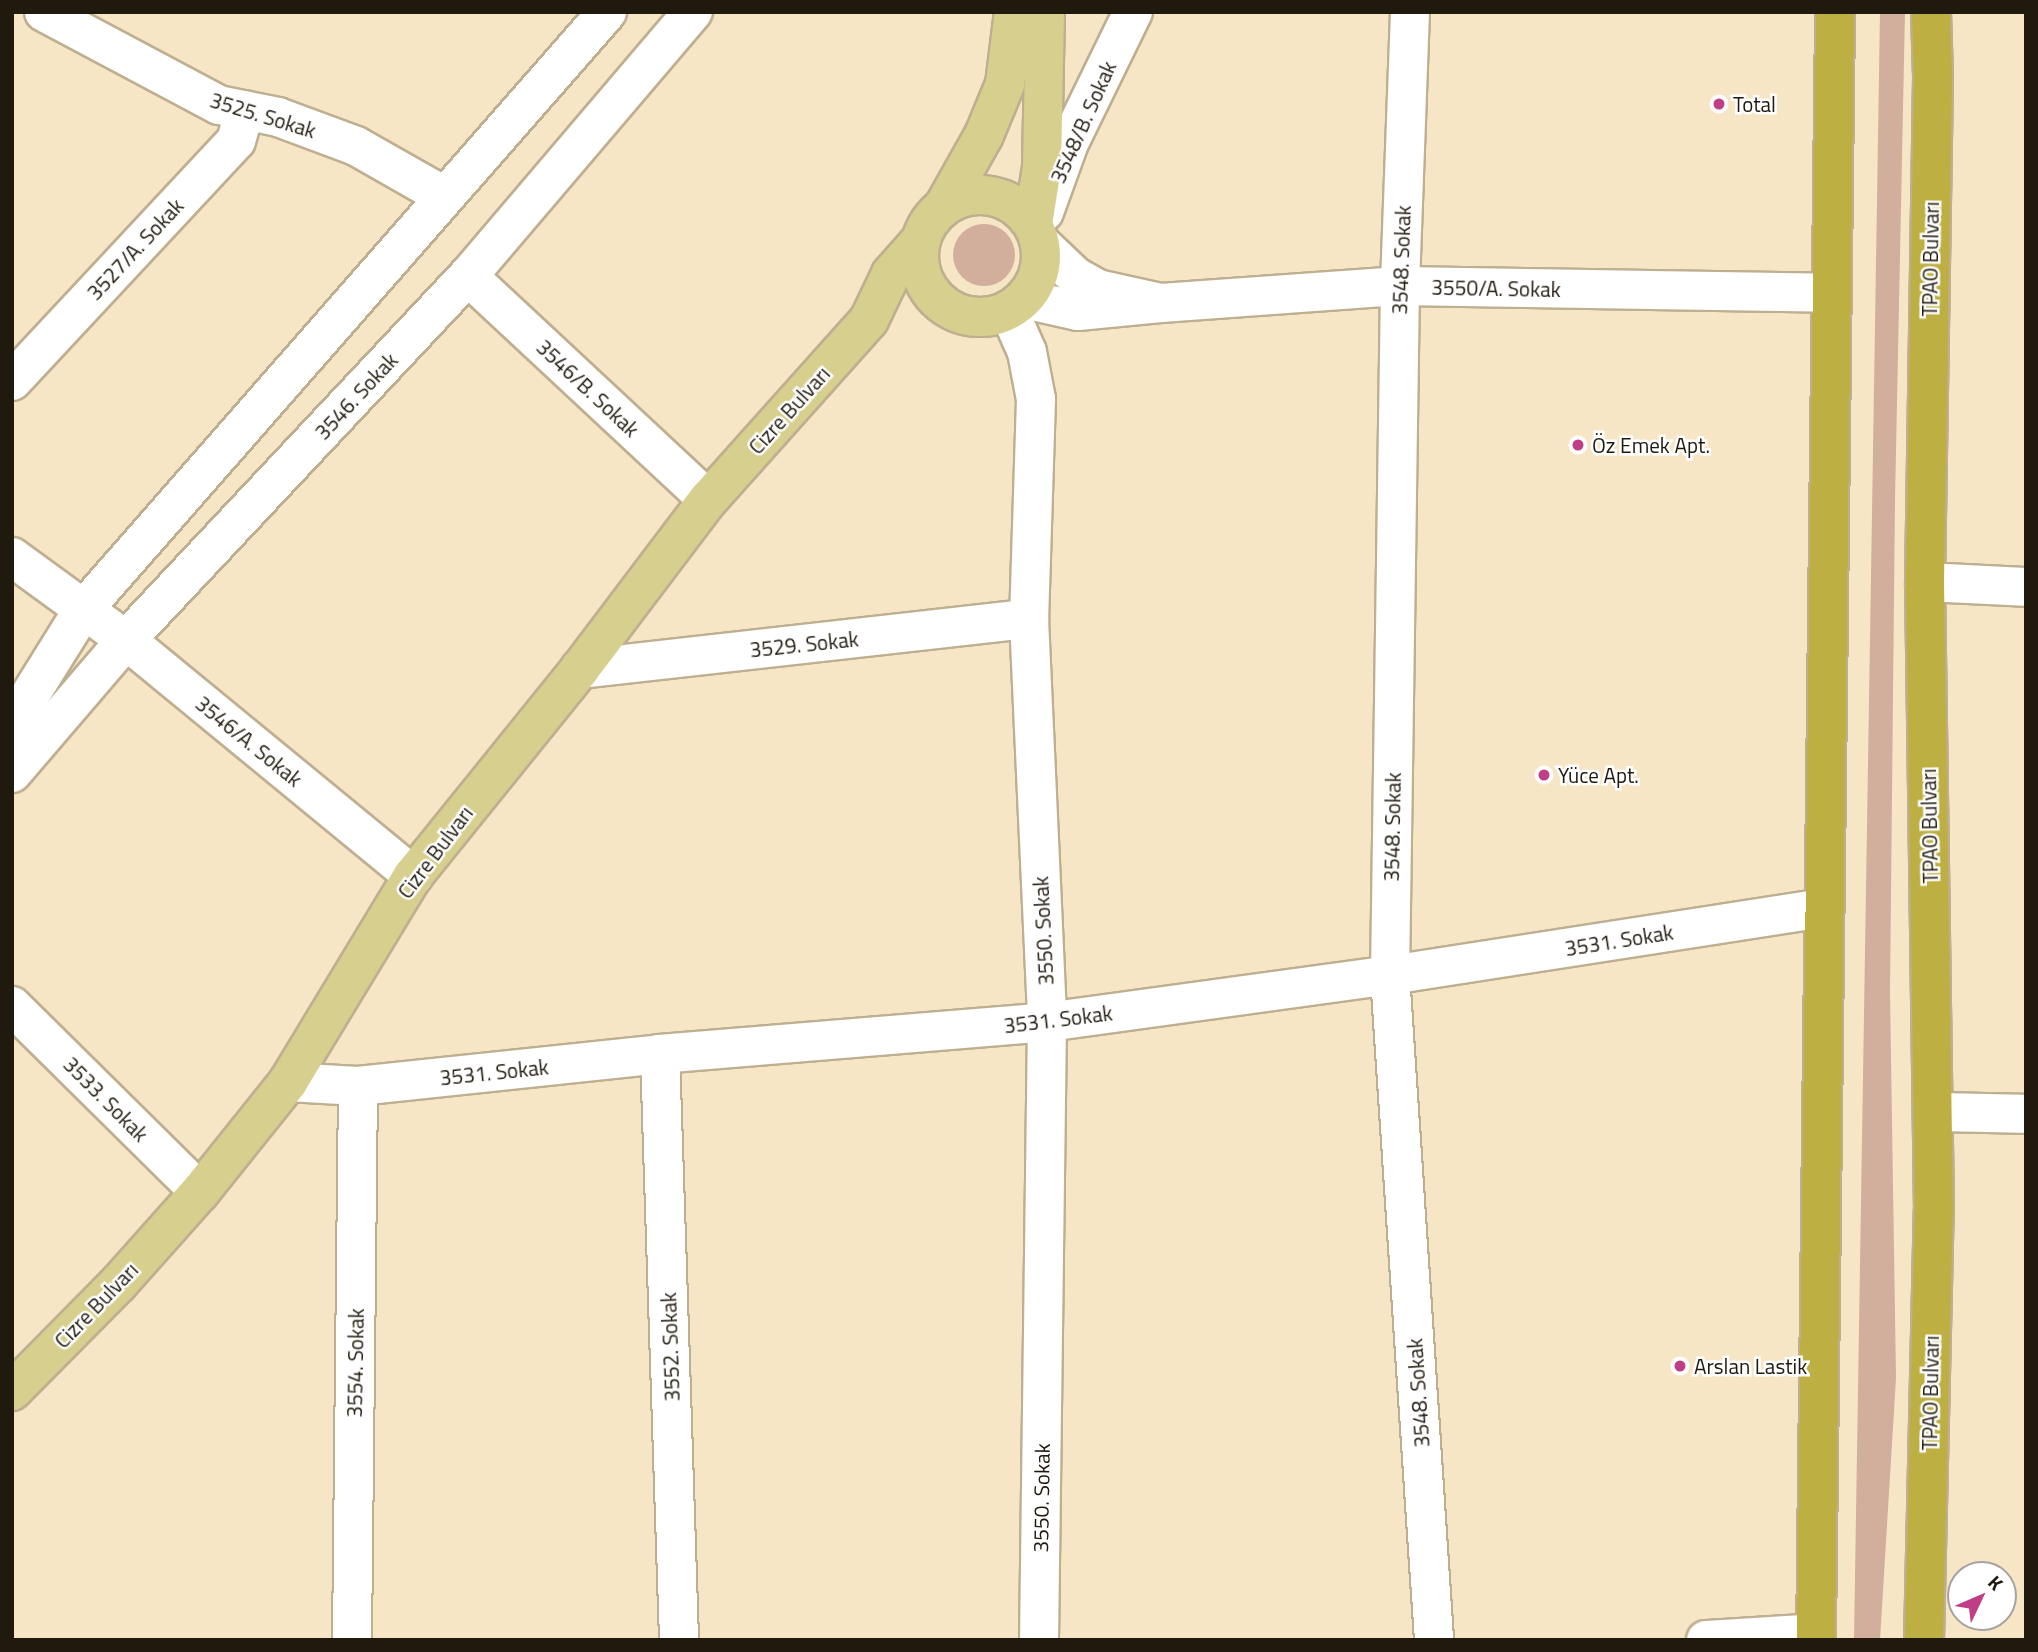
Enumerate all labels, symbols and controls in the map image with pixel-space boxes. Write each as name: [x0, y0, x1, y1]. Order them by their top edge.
street label: 3548/B. Sokak: [1045, 57, 1121, 187]
street label: 3525. Sokak: [207, 87, 319, 143]
place label: Total: [1733, 91, 1776, 117]
marker: Total: [1711, 96, 1727, 112]
street label: 3527/A. Sokak: [82, 193, 188, 305]
street label: TPAO Bulvarı: [1916, 201, 1944, 317]
street label: 3548. Sokak: [1387, 205, 1415, 315]
street label: 3550/A. Sokak: [1431, 274, 1561, 302]
street label: 3546/B. Sokak: [532, 334, 644, 442]
street label: 3546. Sokak: [310, 347, 402, 445]
street label: Cizre Bulvarı: [743, 361, 835, 459]
place label: Öz Emek Apt.: [1592, 432, 1710, 458]
marker: Öz Emek Apt.: [1570, 437, 1586, 453]
street label: 3529. Sokak: [748, 626, 860, 662]
street label: 3546/A. Sokak: [191, 690, 307, 792]
place label: Yüce Apt.: [1558, 762, 1639, 788]
marker: Yüce Apt.: [1536, 767, 1552, 783]
street label: TPAO Bulvarı: [1915, 768, 1943, 884]
street label: 3548. Sokak: [1378, 772, 1406, 882]
street label: Cizre Bulvarı: [392, 801, 478, 903]
street label: 3550. Sokak: [1028, 876, 1058, 986]
street label: 3531. Sokak: [1563, 919, 1675, 961]
street label: 3531. Sokak: [1002, 1000, 1114, 1038]
street label: 3533. Sokak: [58, 1051, 154, 1147]
street label: 3531. Sokak: [438, 1054, 550, 1090]
street label: Cizre Bulvarı: [49, 1257, 143, 1353]
street label: 3552. Sokak: [656, 1292, 684, 1402]
street label: 3554. Sokak: [341, 1308, 369, 1418]
street label: TPAO Bulvarı: [1916, 1335, 1944, 1451]
street label: 3548. Sokak: [1402, 1338, 1434, 1448]
place label: Arslan Lastik: [1694, 1353, 1807, 1379]
marker: Arslan Lastik: [1672, 1358, 1688, 1374]
street label: 3550. Sokak: [1027, 1443, 1055, 1553]
north arrow: [1947, 1561, 2017, 1631]
text: K: [1982, 1568, 2010, 1597]

